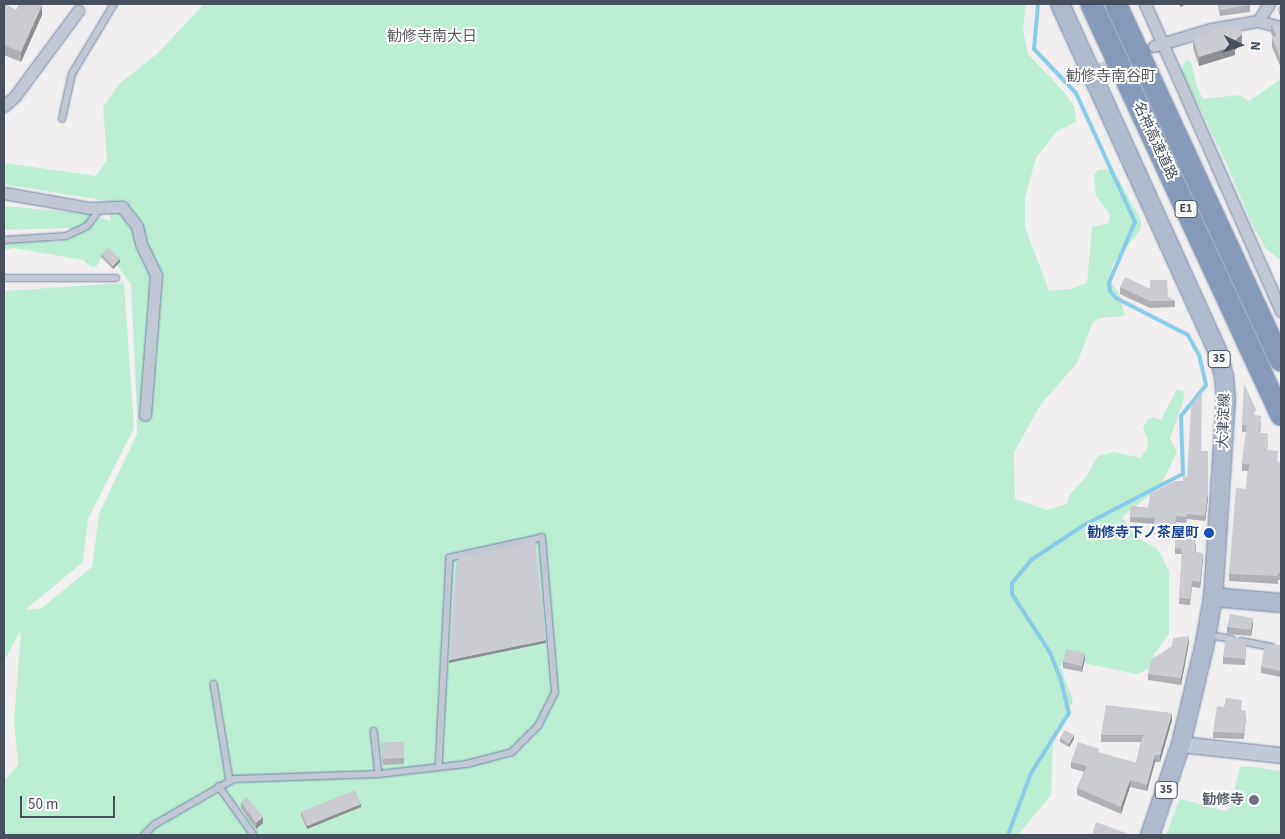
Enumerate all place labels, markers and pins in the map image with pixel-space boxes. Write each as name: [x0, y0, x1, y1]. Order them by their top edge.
place label: 勧修寺下ノ茶屋町: [1087, 525, 1199, 541]
marker: 勧修寺下ノ茶屋町: [1203, 527, 1215, 539]
place label: 勧修寺: [1202, 792, 1244, 808]
marker: 勧修寺: [1248, 794, 1260, 806]

